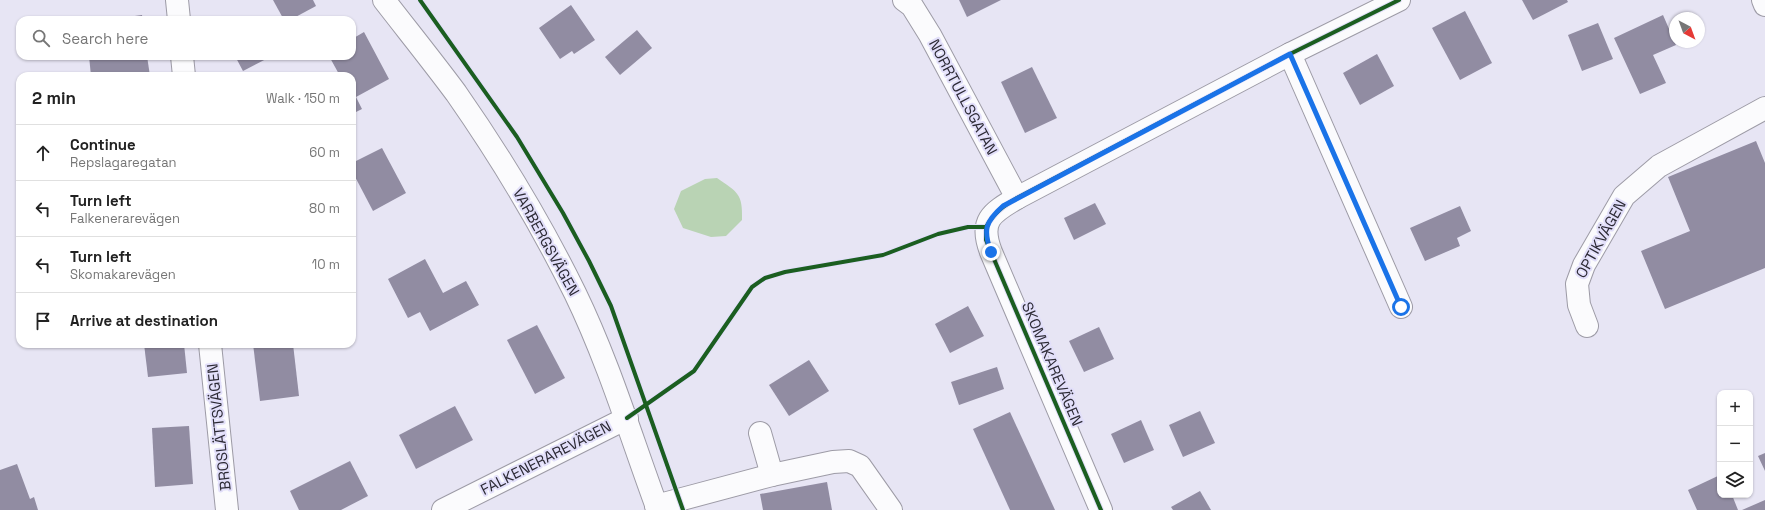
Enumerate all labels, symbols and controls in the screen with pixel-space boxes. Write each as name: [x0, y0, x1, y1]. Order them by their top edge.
north arrow: [1669, 12, 1705, 48]
search box: [16, 16, 356, 60]
icon: search: [30, 27, 52, 49]
text: Search here: [62, 29, 148, 48]
street label: NORRTULLSGATAN: [925, 36, 1002, 158]
text: 2 min: [32, 87, 76, 109]
text: Walk · 150 m: [266, 90, 340, 107]
text: Continue: [70, 135, 136, 154]
icon: ahead: [32, 142, 54, 164]
text: 60 m: [309, 144, 340, 161]
text: Repslagaregatan: [70, 154, 177, 171]
street label: VARBERGSVÄGEN: [509, 185, 584, 299]
text: Turn left: [70, 191, 132, 210]
street label: OPTIKVÄGEN: [1571, 196, 1630, 281]
icon: left: [32, 198, 54, 220]
text: 80 m: [309, 200, 340, 217]
text: Falkenerarevägen: [70, 210, 180, 227]
route end: [982, 243, 1000, 261]
text: Turn left: [70, 247, 132, 266]
icon: left: [32, 254, 54, 276]
text: 10 m: [312, 256, 340, 273]
text: Skomakarevägen: [70, 266, 176, 283]
route start: [1392, 298, 1410, 316]
street label: SKOMAKAREVÄGEN: [1018, 299, 1087, 429]
icon: arrive: [32, 310, 54, 332]
text: Arrive at destination: [70, 311, 218, 330]
street label: BROSLÄTTSVÄGEN: [202, 363, 235, 492]
map controls: [1717, 390, 1753, 498]
button: +: [1717, 390, 1753, 426]
street label: FALKENERAREVÄGEN: [477, 416, 614, 499]
button: −: [1717, 426, 1753, 462]
button: layers: [1717, 462, 1753, 498]

